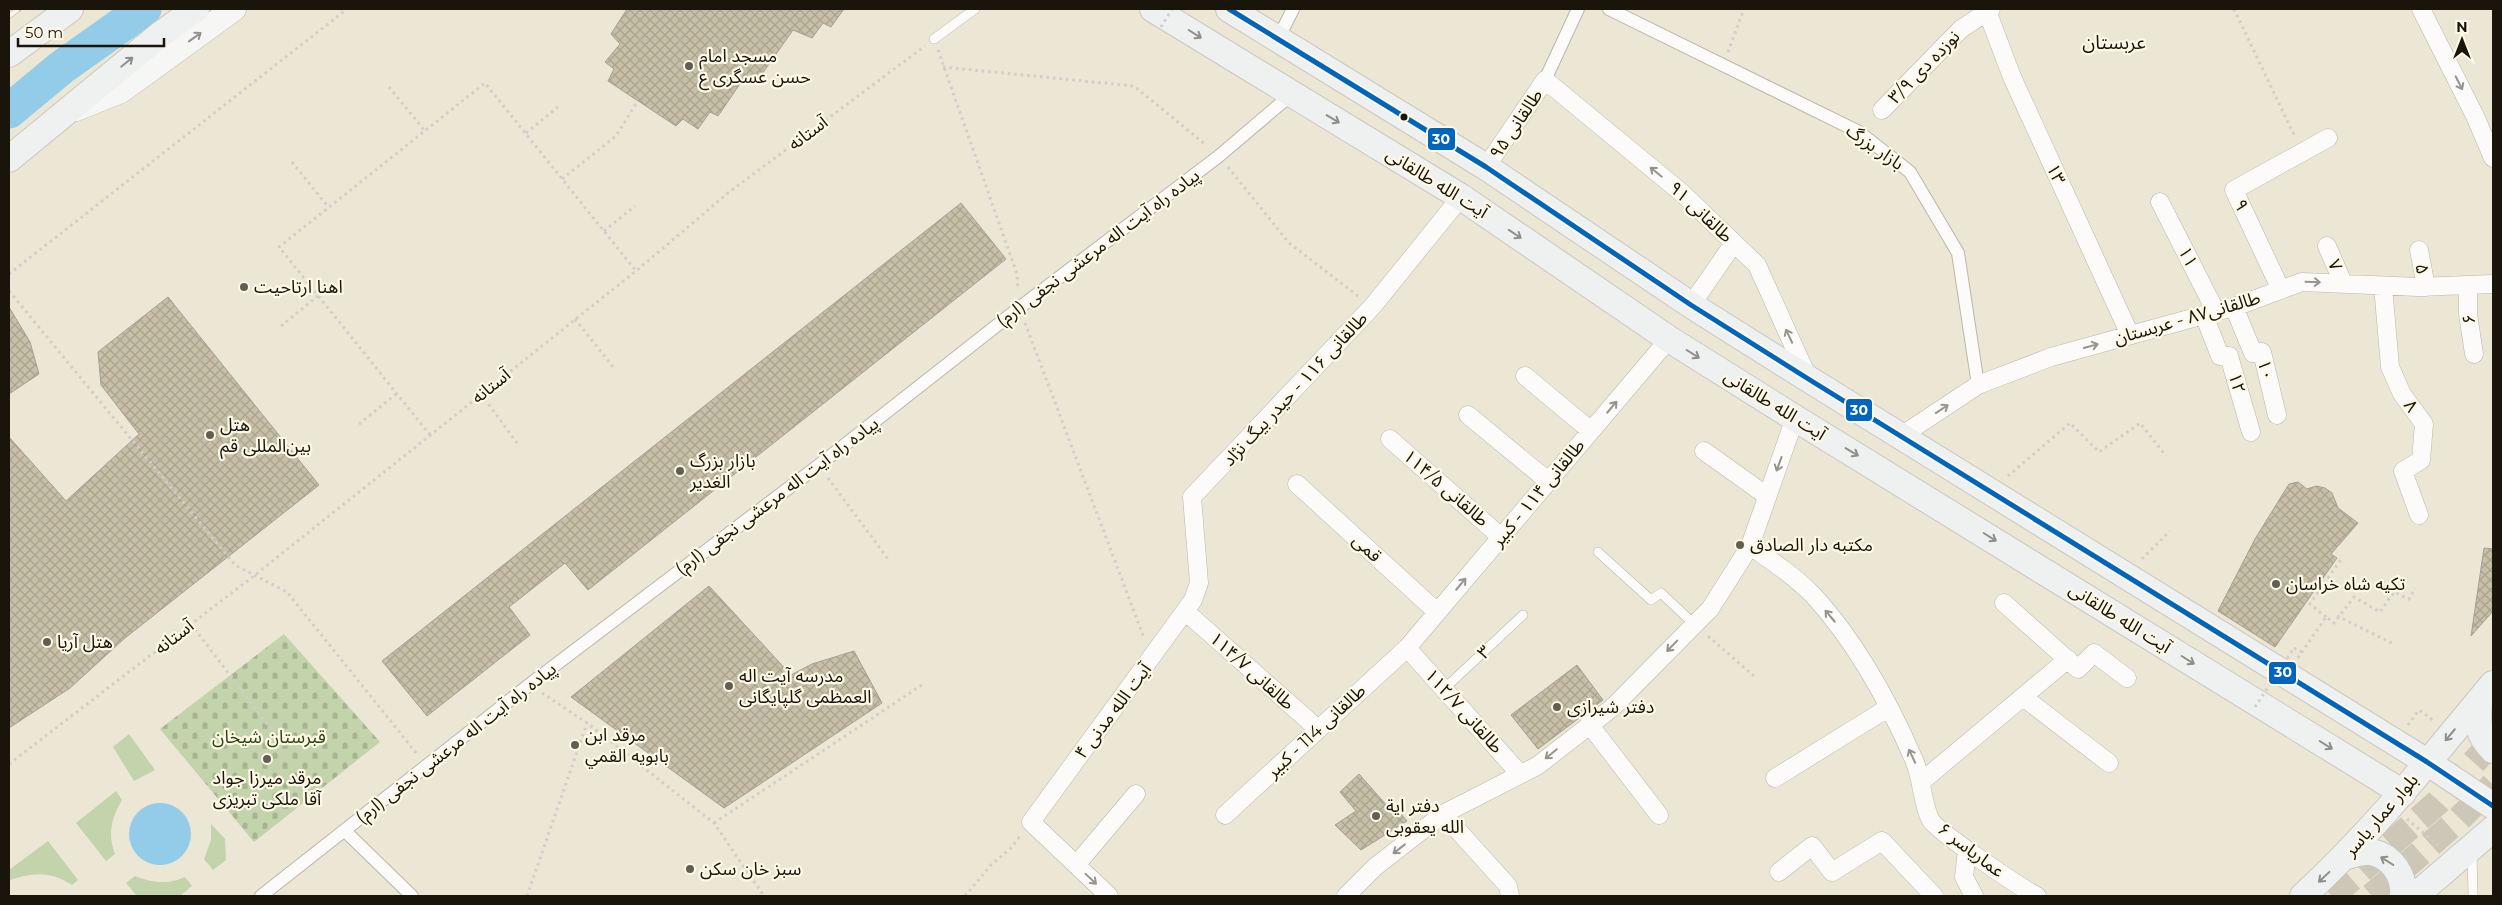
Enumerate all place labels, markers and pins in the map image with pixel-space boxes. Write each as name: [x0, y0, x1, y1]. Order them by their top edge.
place label: مسجد امام حسن عسگری ع: [699, 45, 811, 91]
marker: مسجد امام حسن عسگری ع: [683, 60, 695, 72]
unlabelled marker: [1399, 112, 1409, 122]
place label: اهنا ارتاحیت: [254, 276, 343, 298]
marker: اهنا ارتاحیت: [238, 281, 250, 293]
place label: هتل بین‌المللی قم: [220, 414, 311, 459]
marker: هتل بین‌المللی قم: [204, 429, 216, 441]
place label: بازار بزرگ الغدیر: [689, 450, 755, 493]
marker: بازار بزرگ الغدیر: [674, 465, 686, 477]
place label: مکتبه دار الصادق: [1750, 534, 1873, 556]
marker: مکتبه دار الصادق: [1734, 539, 1746, 551]
place label: تکیه شاه خراسان: [2286, 573, 2405, 595]
marker: تکیه شاه خراسان: [2270, 578, 2282, 590]
place label: هتل آریا: [57, 631, 113, 653]
marker: هتل آریا: [41, 636, 53, 648]
place label: مدرسه آیت اله العمظمی گلپایگانی: [739, 665, 872, 708]
marker: مدرسه آیت اله العمظمی گلپایگانی: [723, 680, 735, 692]
place label: دفتر شیرازی: [1567, 696, 1654, 718]
marker: دفتر شیرازی: [1551, 701, 1563, 713]
place label: مرقد ابن بابويه القمي: [585, 724, 669, 769]
marker: مرقد ابن بابويه القمي: [569, 739, 581, 751]
marker: مرقد میرزا جواد آقا ملکی تبریزی: [261, 753, 273, 765]
place label: مرقد میرزا جواد آقا ملکی تبریزی: [213, 767, 322, 810]
place label: دفتر ایة الله یعقوبی: [1386, 795, 1464, 838]
marker: دفتر ایة الله یعقوبی: [1370, 810, 1382, 822]
place label: سبز خان سکن: [700, 858, 801, 880]
marker: سبز خان سکن: [684, 863, 696, 875]

